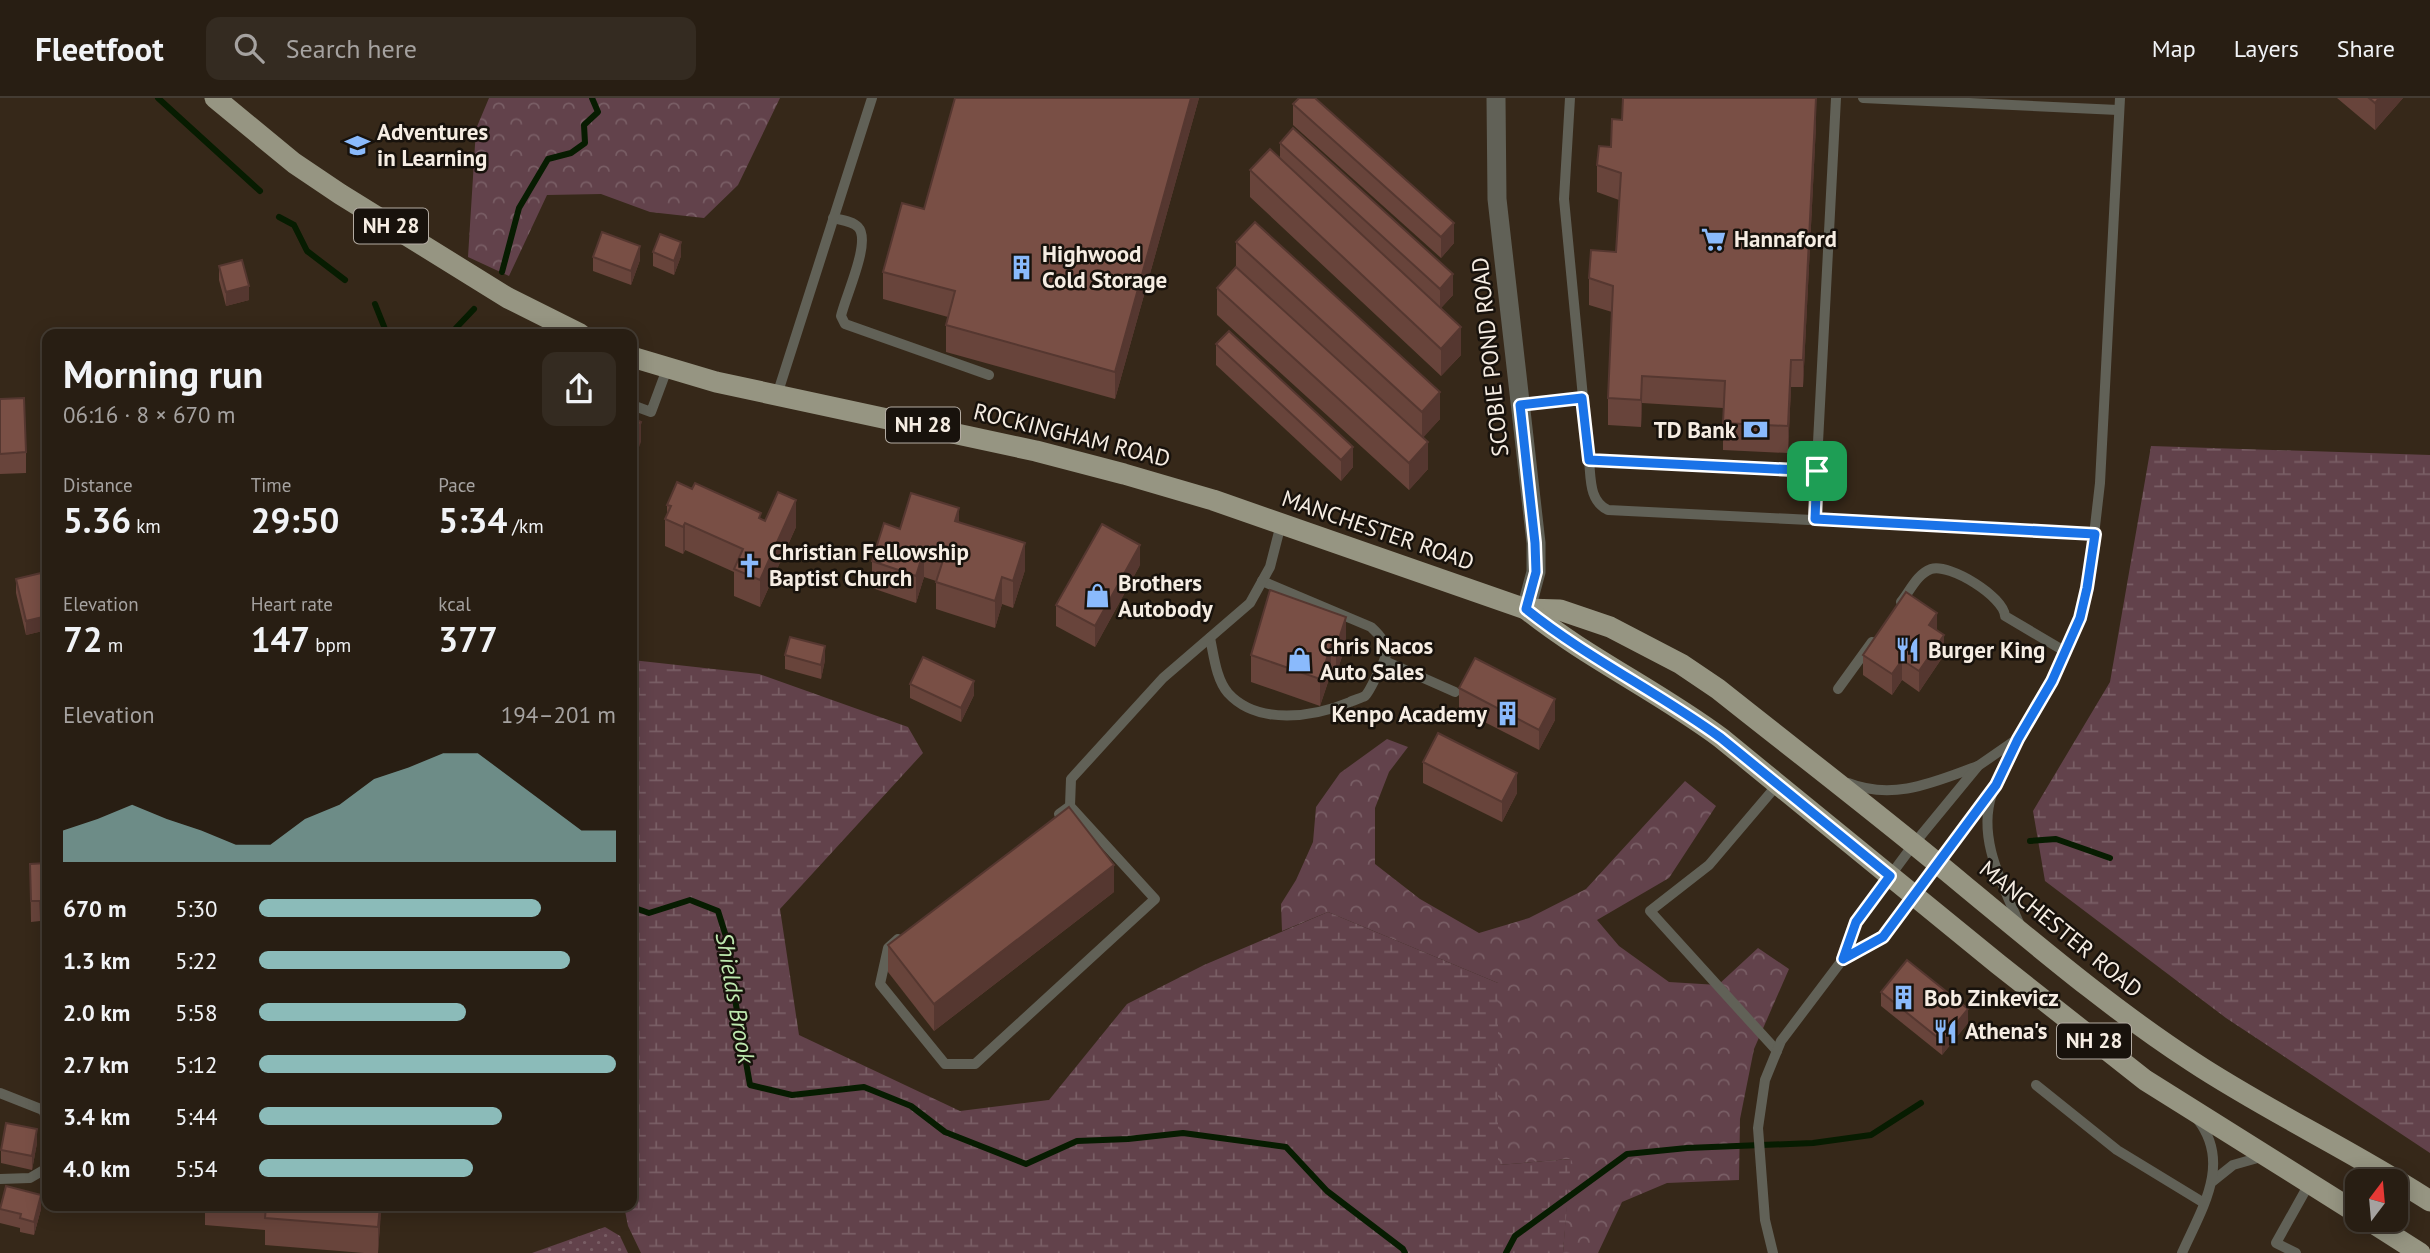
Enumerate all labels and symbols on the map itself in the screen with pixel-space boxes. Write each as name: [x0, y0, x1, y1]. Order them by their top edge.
place label: Adventures in Learning: [377, 117, 488, 172]
school or university icon: Adventures in Learning: [343, 131, 371, 159]
road number: NH 28: [354, 208, 428, 244]
place label: Hannaford: [1734, 224, 1837, 253]
supermarket icon: Hannaford: [1700, 225, 1728, 253]
place label: Highwood Cold Storage: [1042, 239, 1167, 294]
building icon: Highwood Cold Storage: [1008, 253, 1036, 281]
street label: SCOBIE POND ROAD: [1465, 256, 1514, 458]
street label: ROCKINGHAM ROAD: [971, 396, 1173, 473]
road number: NH 28: [886, 408, 960, 442]
place label: TD Bank: [1654, 415, 1737, 444]
bank icon: TD Bank: [1742, 416, 1770, 444]
pin: [1787, 441, 1847, 501]
street label: MANCHESTER ROAD: [1278, 483, 1478, 576]
place label: Christian Fellowship Baptist Church: [769, 537, 969, 592]
church icon: Christian Fellowship Baptist Church: [735, 551, 763, 579]
place label: Brothers Autobody: [1118, 568, 1214, 623]
shop icon: Brothers Autobody: [1084, 582, 1112, 610]
place label: Chris Nacos Auto Sales: [1320, 631, 1434, 686]
place label: Burger King: [1928, 635, 2045, 664]
restaurant icon: Burger King: [1894, 636, 1922, 664]
shop icon: Chris Nacos Auto Sales: [1286, 645, 1314, 673]
place label: Kenpo Academy: [1332, 699, 1488, 728]
building icon: Kenpo Academy: [1493, 700, 1521, 728]
street label: MANCHESTER ROAD: [1974, 854, 2149, 1003]
water label: Shields Brook: [709, 930, 762, 1067]
place label: Bob Zinkevicz: [1924, 983, 2059, 1012]
building icon: Bob Zinkevicz: [1890, 984, 1918, 1012]
place label: Athena's: [1965, 1016, 2048, 1045]
restaurant icon: Athena's: [1931, 1017, 1959, 1045]
road number: NH 28: [2057, 1024, 2131, 1058]
north arrow: [2345, 1169, 2408, 1232]

